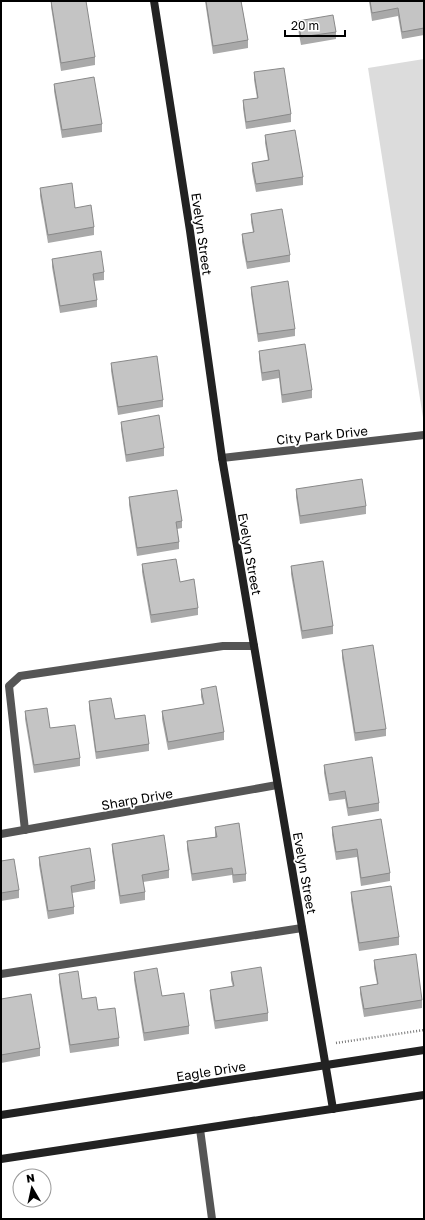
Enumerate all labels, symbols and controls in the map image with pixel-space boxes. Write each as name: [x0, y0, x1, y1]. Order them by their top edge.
scale bar: [285, 12, 345, 38]
text: 20 m: [291, 18, 319, 33]
street label: Evelyn Street: [188, 192, 216, 276]
street label: City Park Drive: [275, 422, 369, 448]
street label: Evelyn Street: [235, 512, 265, 596]
street label: Sharp Drive: [100, 785, 174, 813]
street label: Evelyn Street: [290, 831, 320, 915]
street label: Eagle Drive: [175, 1058, 247, 1084]
north arrow: [12, 1168, 52, 1208]
text: N: [25, 1171, 36, 1185]

